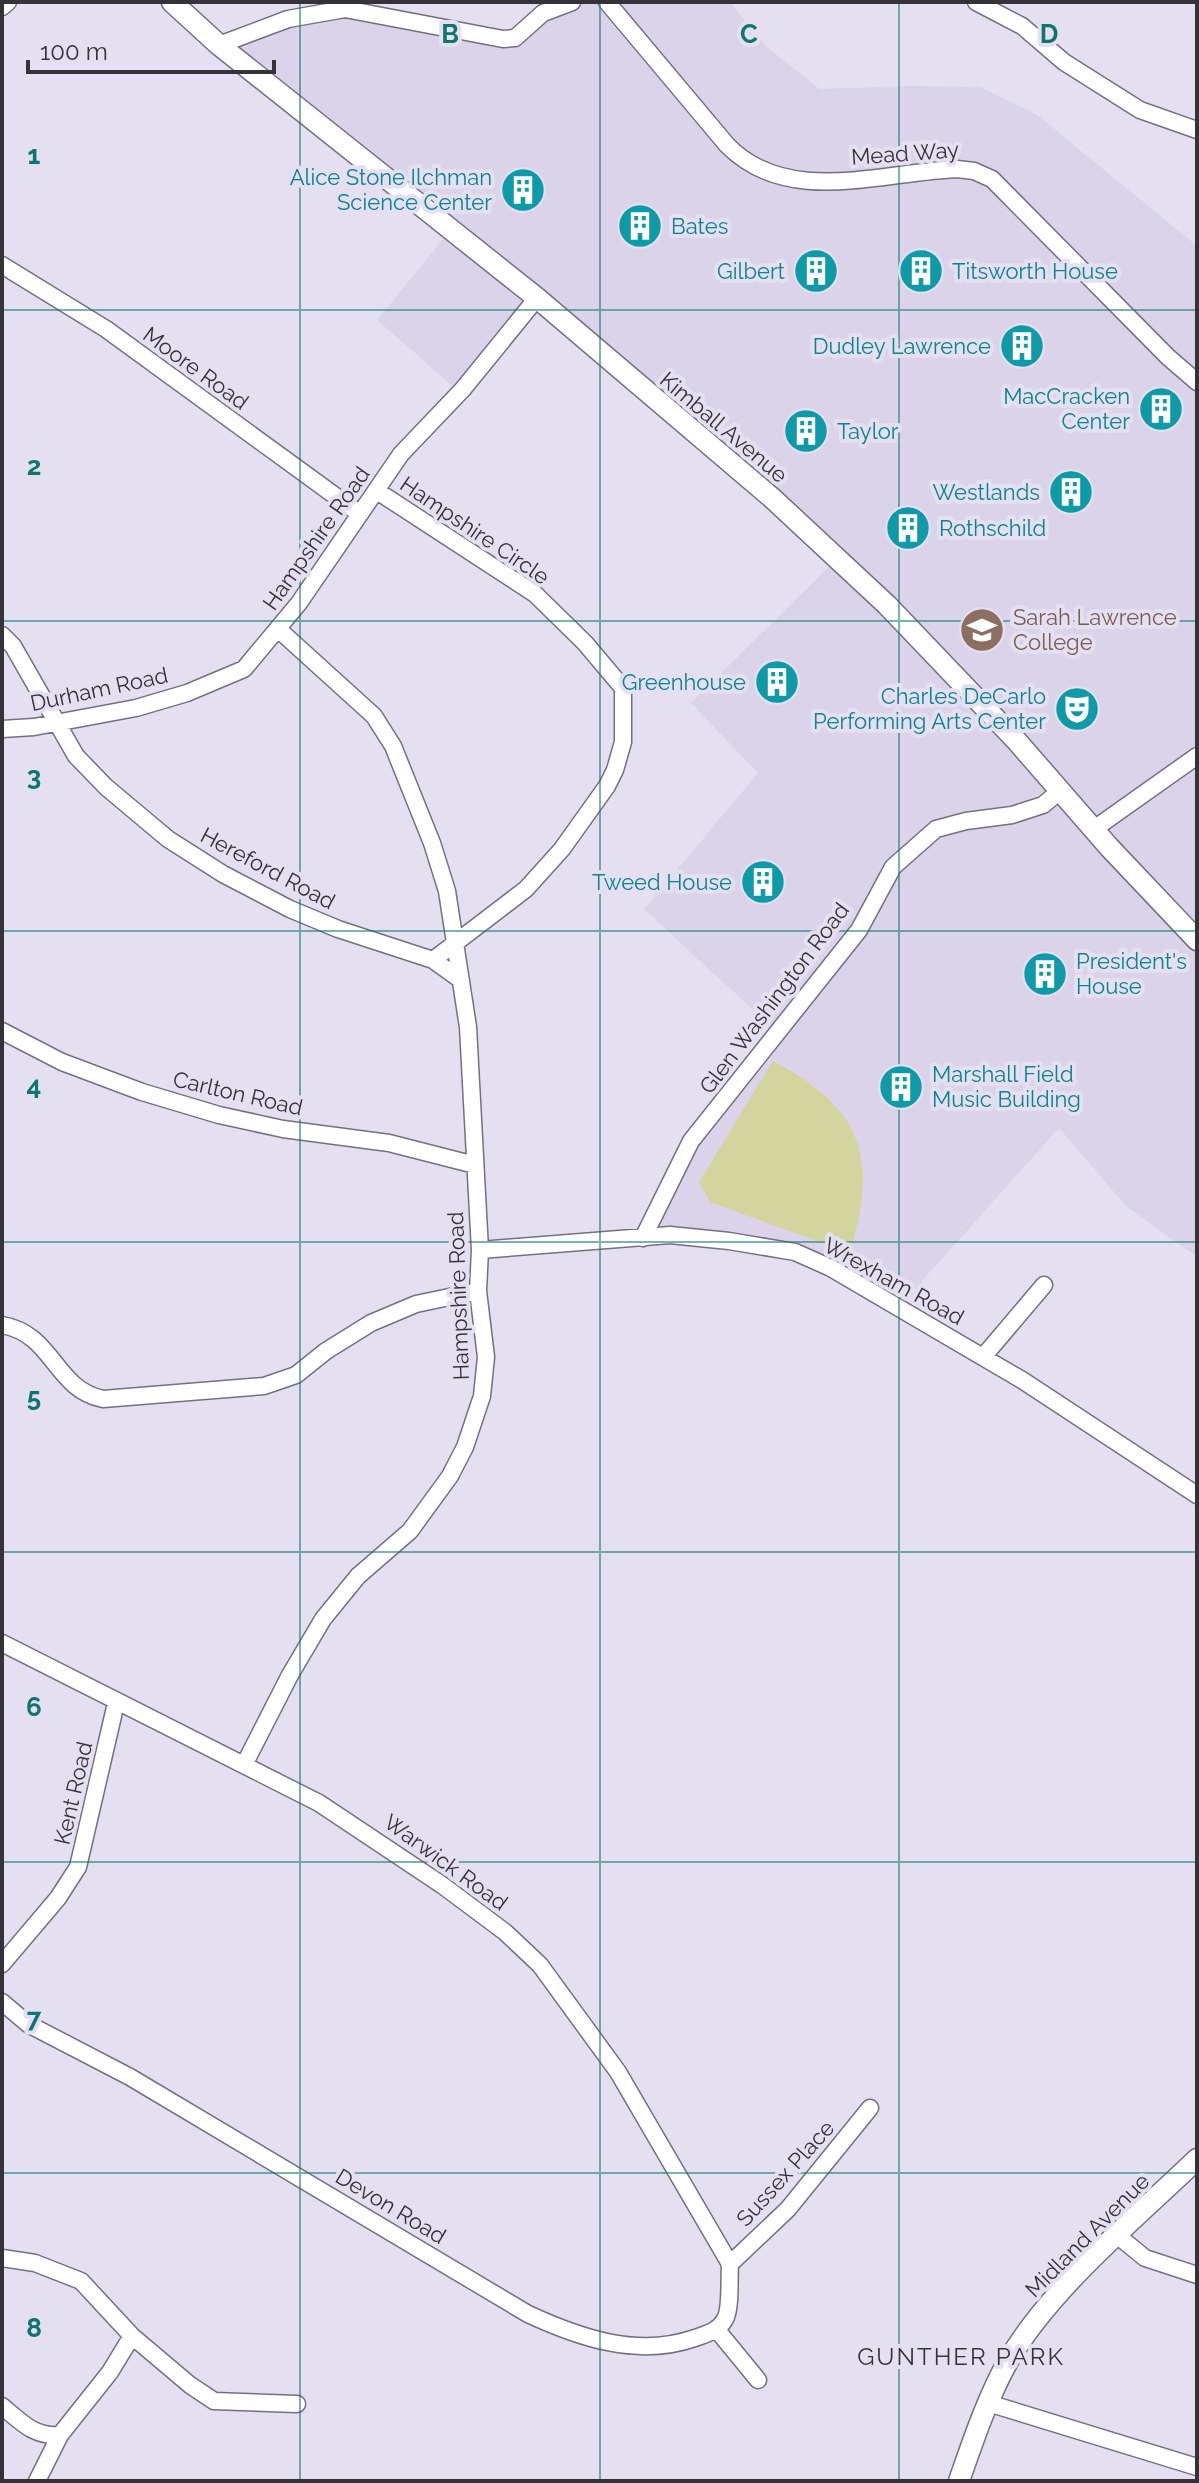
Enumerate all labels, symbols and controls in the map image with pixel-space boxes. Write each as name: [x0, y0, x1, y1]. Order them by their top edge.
text: B: [441, 19, 459, 49]
text: C: [740, 19, 758, 49]
text: D: [1040, 19, 1058, 49]
scale bar: [28, 24, 274, 74]
text: 100 m: [40, 37, 108, 66]
street label: Mead Way: [850, 136, 960, 170]
text: 1: [28, 140, 41, 170]
place label: Alice Stone Ilchman Science Center: [290, 164, 492, 215]
building icon: Alice Stone Ilchman Science Center: [499, 166, 547, 214]
building icon: Bates: [616, 202, 664, 250]
place label: Bates: [671, 213, 728, 239]
building icon: Gilbert: [792, 247, 840, 295]
building icon: Titsworth House: [897, 247, 945, 295]
place label: Gilbert: [717, 258, 786, 284]
place label: Titsworth House: [952, 258, 1118, 284]
street label: Moore Road: [138, 321, 254, 415]
building icon: Dudley Lawrence: [998, 322, 1046, 370]
place label: Dudley Lawrence: [813, 333, 991, 359]
street label: Kimball Avenue: [655, 366, 793, 488]
place label: MacCracken Center: [1003, 383, 1130, 434]
building icon: MacCracken Center: [1137, 385, 1185, 433]
building icon: Taylor: [782, 407, 830, 455]
place label: Taylor: [837, 418, 899, 444]
text: 2: [27, 451, 41, 481]
street label: Hampshire Road: [257, 461, 375, 615]
building icon: Westlands: [1047, 468, 1095, 516]
street label: Hampshire Circle: [395, 470, 555, 590]
place label: Westlands: [932, 479, 1040, 505]
building icon: Rothschild: [884, 504, 932, 552]
place label: Rothschild: [939, 515, 1046, 541]
place label: Sarah Lawrence College: [1013, 604, 1177, 655]
school or university icon: Sarah Lawrence College: [958, 606, 1006, 654]
building icon: Greenhouse: [753, 658, 801, 706]
street label: Durham Road: [28, 662, 170, 716]
place label: Greenhouse: [622, 669, 746, 695]
place label: Charles DeCarlo Performing Arts Center: [813, 683, 1046, 734]
theatre icon: Charles DeCarlo Performing Arts Center: [1053, 685, 1101, 733]
text: 3: [27, 761, 41, 791]
street label: Hereford Road: [196, 822, 340, 914]
building icon: Tweed House: [739, 858, 787, 906]
place label: Tweed House: [592, 869, 732, 895]
street label: Glen Washington Road: [694, 897, 854, 1099]
place label: President's House: [1076, 948, 1187, 999]
building icon: President's House: [1021, 950, 1069, 998]
place label: Marshall Field Music Building: [932, 1061, 1081, 1112]
building icon: Marshall Field Music Building: [877, 1063, 925, 1111]
street label: Carlton Road: [171, 1065, 305, 1121]
text: 4: [27, 1071, 41, 1101]
street label: Hampshire Road: [442, 1211, 474, 1381]
street label: Wrexham Road: [819, 1232, 969, 1330]
text: 5: [27, 1382, 41, 1412]
text: 6: [26, 1692, 42, 1722]
street label: Kent Road: [49, 1739, 97, 1847]
street label: Warwick Road: [379, 1808, 513, 1916]
text: 7: [27, 2003, 42, 2033]
street label: Sussex Place: [731, 2115, 839, 2231]
street label: Devon Road: [331, 2163, 451, 2249]
street label: Midland Avenue: [1020, 2168, 1154, 2302]
text: 8: [26, 2313, 42, 2343]
district label: GUNTHER PARK: [857, 2342, 1065, 2371]

